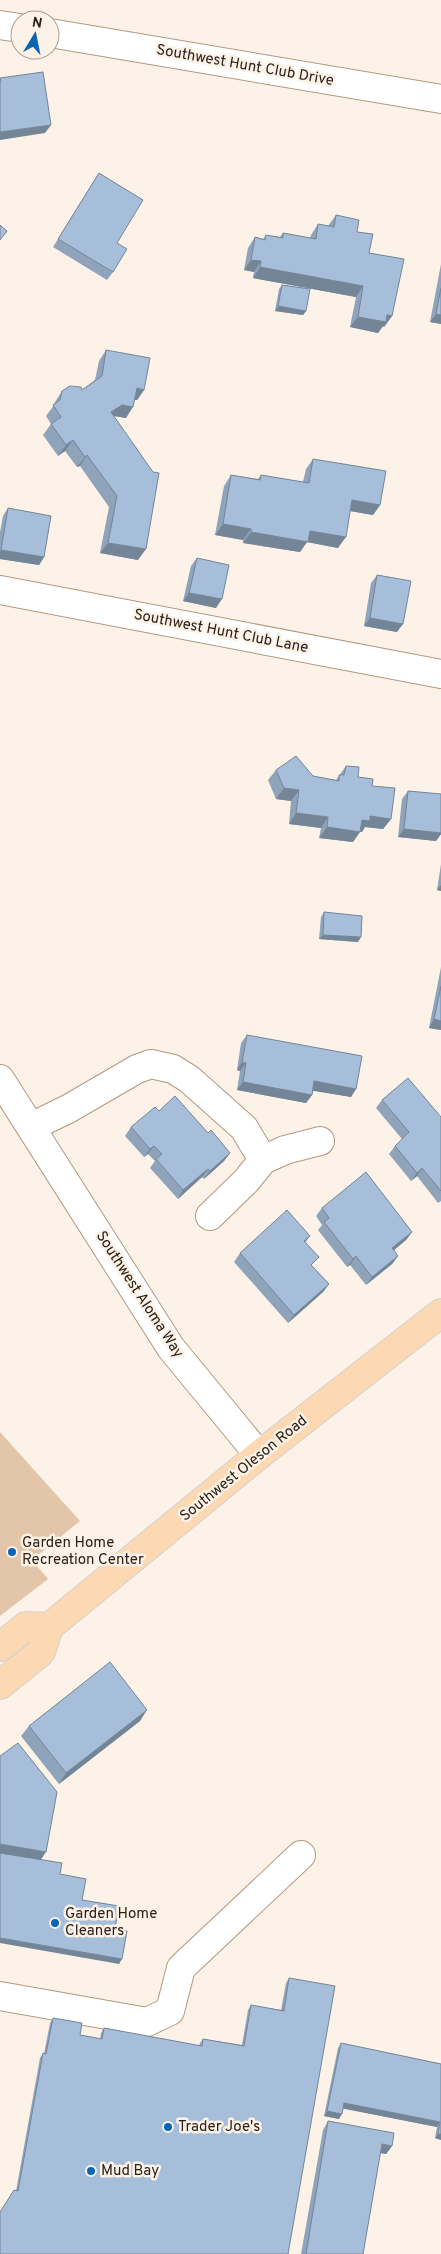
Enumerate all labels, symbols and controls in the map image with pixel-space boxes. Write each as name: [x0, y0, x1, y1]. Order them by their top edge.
north arrow: [10, 10, 60, 60]
text: N: [31, 14, 43, 33]
street label: Southwest Hunt Club Drive: [155, 41, 335, 91]
street label: Southwest Hunt Club Lane: [132, 606, 310, 658]
street label: Southwest Aloma Way: [91, 1228, 187, 1362]
street label: Southwest Oleson Road: [176, 1412, 312, 1526]
place label: Garden Home Recreation Center: [22, 1534, 144, 1570]
marker: Garden Home Recreation Center: [6, 1546, 18, 1558]
place label: Garden Home Cleaners: [65, 1905, 157, 1941]
marker: Garden Home Cleaners: [49, 1917, 61, 1929]
place label: Trader Joe's: [178, 2118, 260, 2137]
marker: Trader Joe's: [162, 2121, 174, 2133]
place label: Mud Bay: [101, 2162, 159, 2181]
marker: Mud Bay: [85, 2165, 97, 2177]

